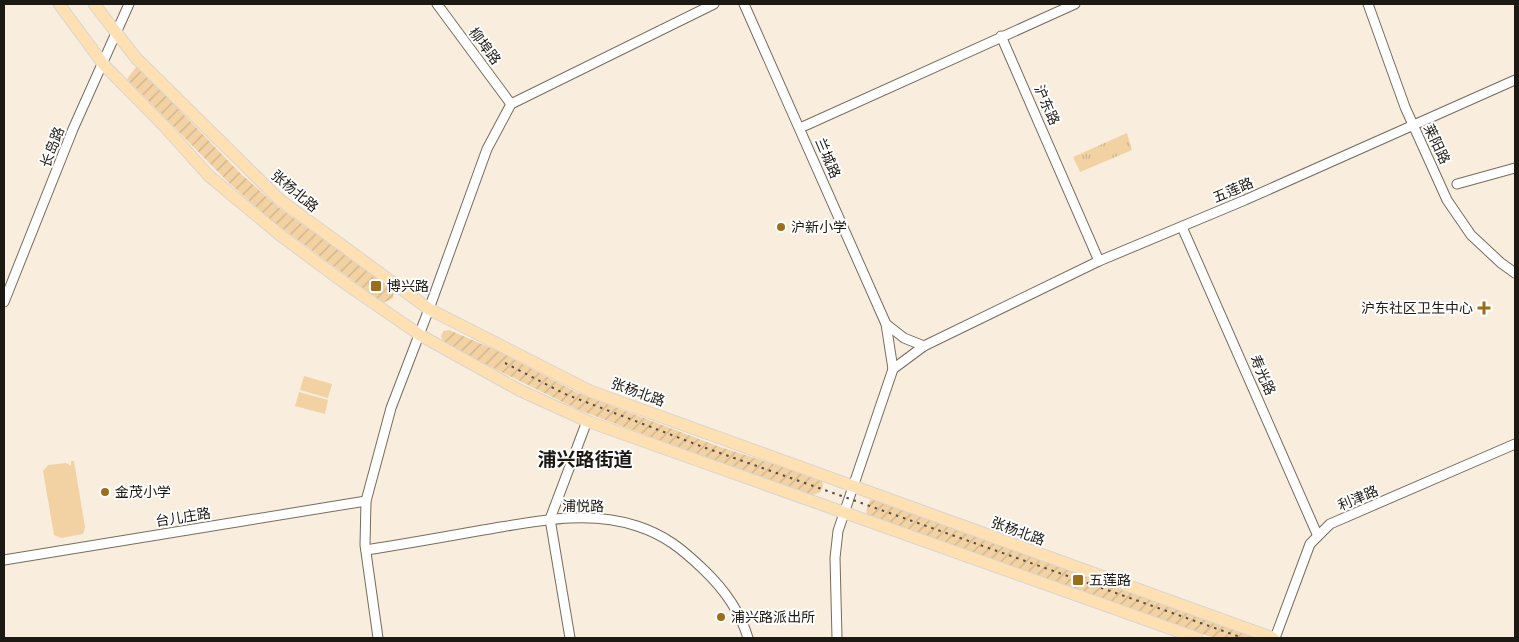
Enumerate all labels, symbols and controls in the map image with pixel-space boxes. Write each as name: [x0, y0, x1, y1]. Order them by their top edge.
street label: 柳埠路: [466, 24, 505, 68]
street label: 沪东路: [1031, 82, 1064, 127]
street label: 莱阳路: [1421, 121, 1454, 166]
street label: 长岛路: [36, 124, 67, 169]
street label: 兰城路: [812, 135, 844, 180]
street label: 张杨北路: [268, 166, 322, 215]
street label: 五莲路: [1210, 174, 1255, 206]
place label: 沪新小学: [791, 218, 847, 235]
marker: 沪新小学: [775, 221, 787, 233]
place label: 博兴路: [387, 277, 429, 294]
marker: 博兴路: [369, 279, 383, 293]
place label: 沪东社区卫生中心: [1361, 299, 1473, 316]
marker: 沪东社区卫生中心: [1477, 301, 1491, 315]
street label: 寿光路: [1247, 352, 1280, 397]
street label: 张杨北路: [609, 374, 667, 409]
district label: 浦兴路街道: [537, 447, 633, 470]
street label: 利津路: [1335, 482, 1380, 514]
place label: 金茂小学: [115, 483, 171, 500]
marker: 金茂小学: [99, 486, 111, 498]
street label: 浦悦路: [562, 497, 604, 514]
street label: 台儿庄路: [154, 504, 212, 529]
street label: 张杨北路: [989, 513, 1047, 548]
place label: 五莲路: [1089, 571, 1131, 588]
marker: 五莲路: [1071, 573, 1085, 587]
place label: 浦兴路派出所: [731, 608, 815, 625]
marker: 浦兴路派出所: [715, 611, 727, 623]

